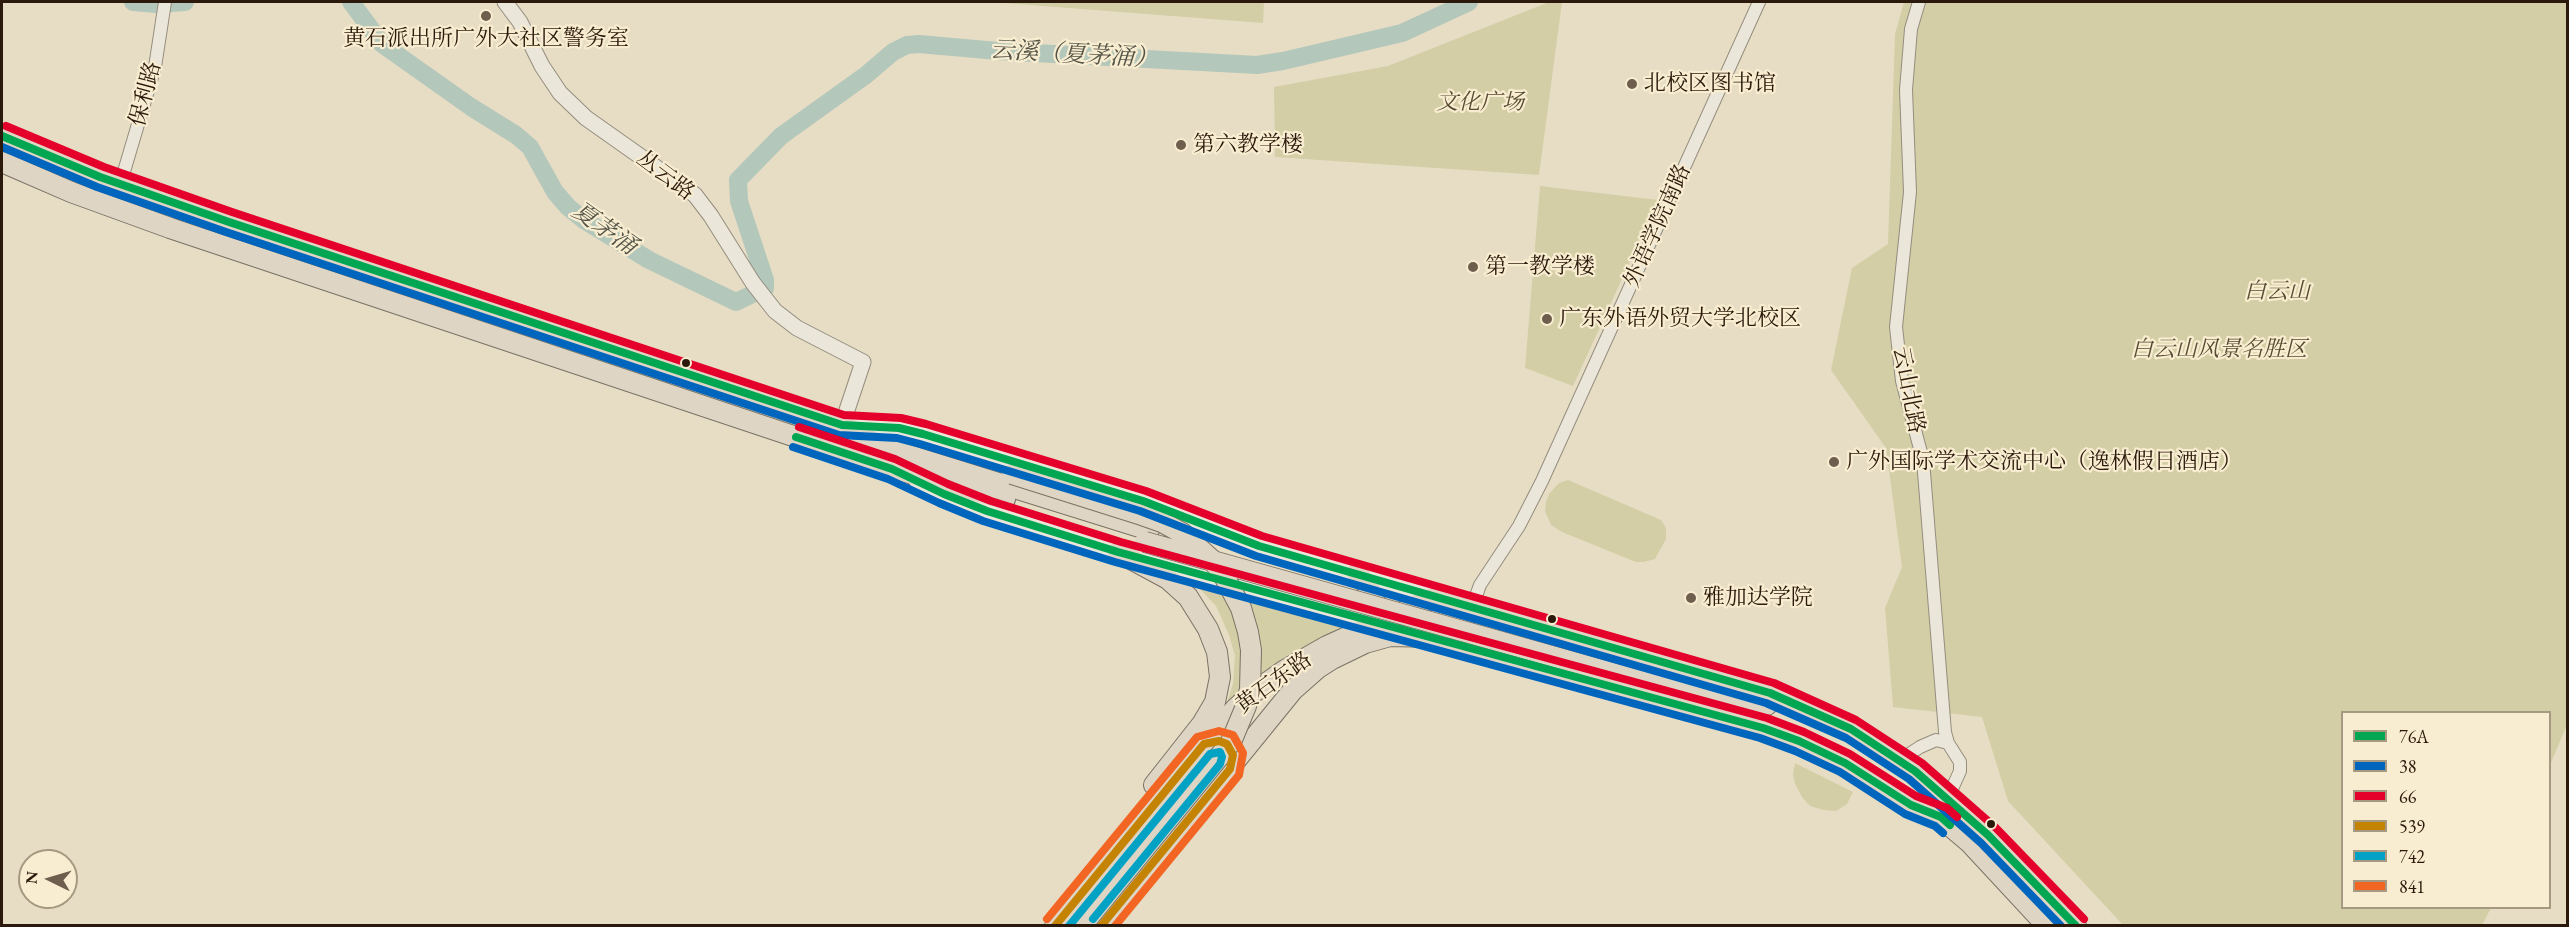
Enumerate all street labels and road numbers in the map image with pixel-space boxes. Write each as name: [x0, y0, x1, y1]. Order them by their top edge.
street label: 保利路: [125, 59, 167, 129]
street label: 丛云路: [631, 146, 699, 206]
street label: 外语学院南路: [1619, 160, 1697, 292]
street label: 云山北路: [1887, 344, 1929, 436]
street label: 黄石东路: [1231, 646, 1317, 720]

